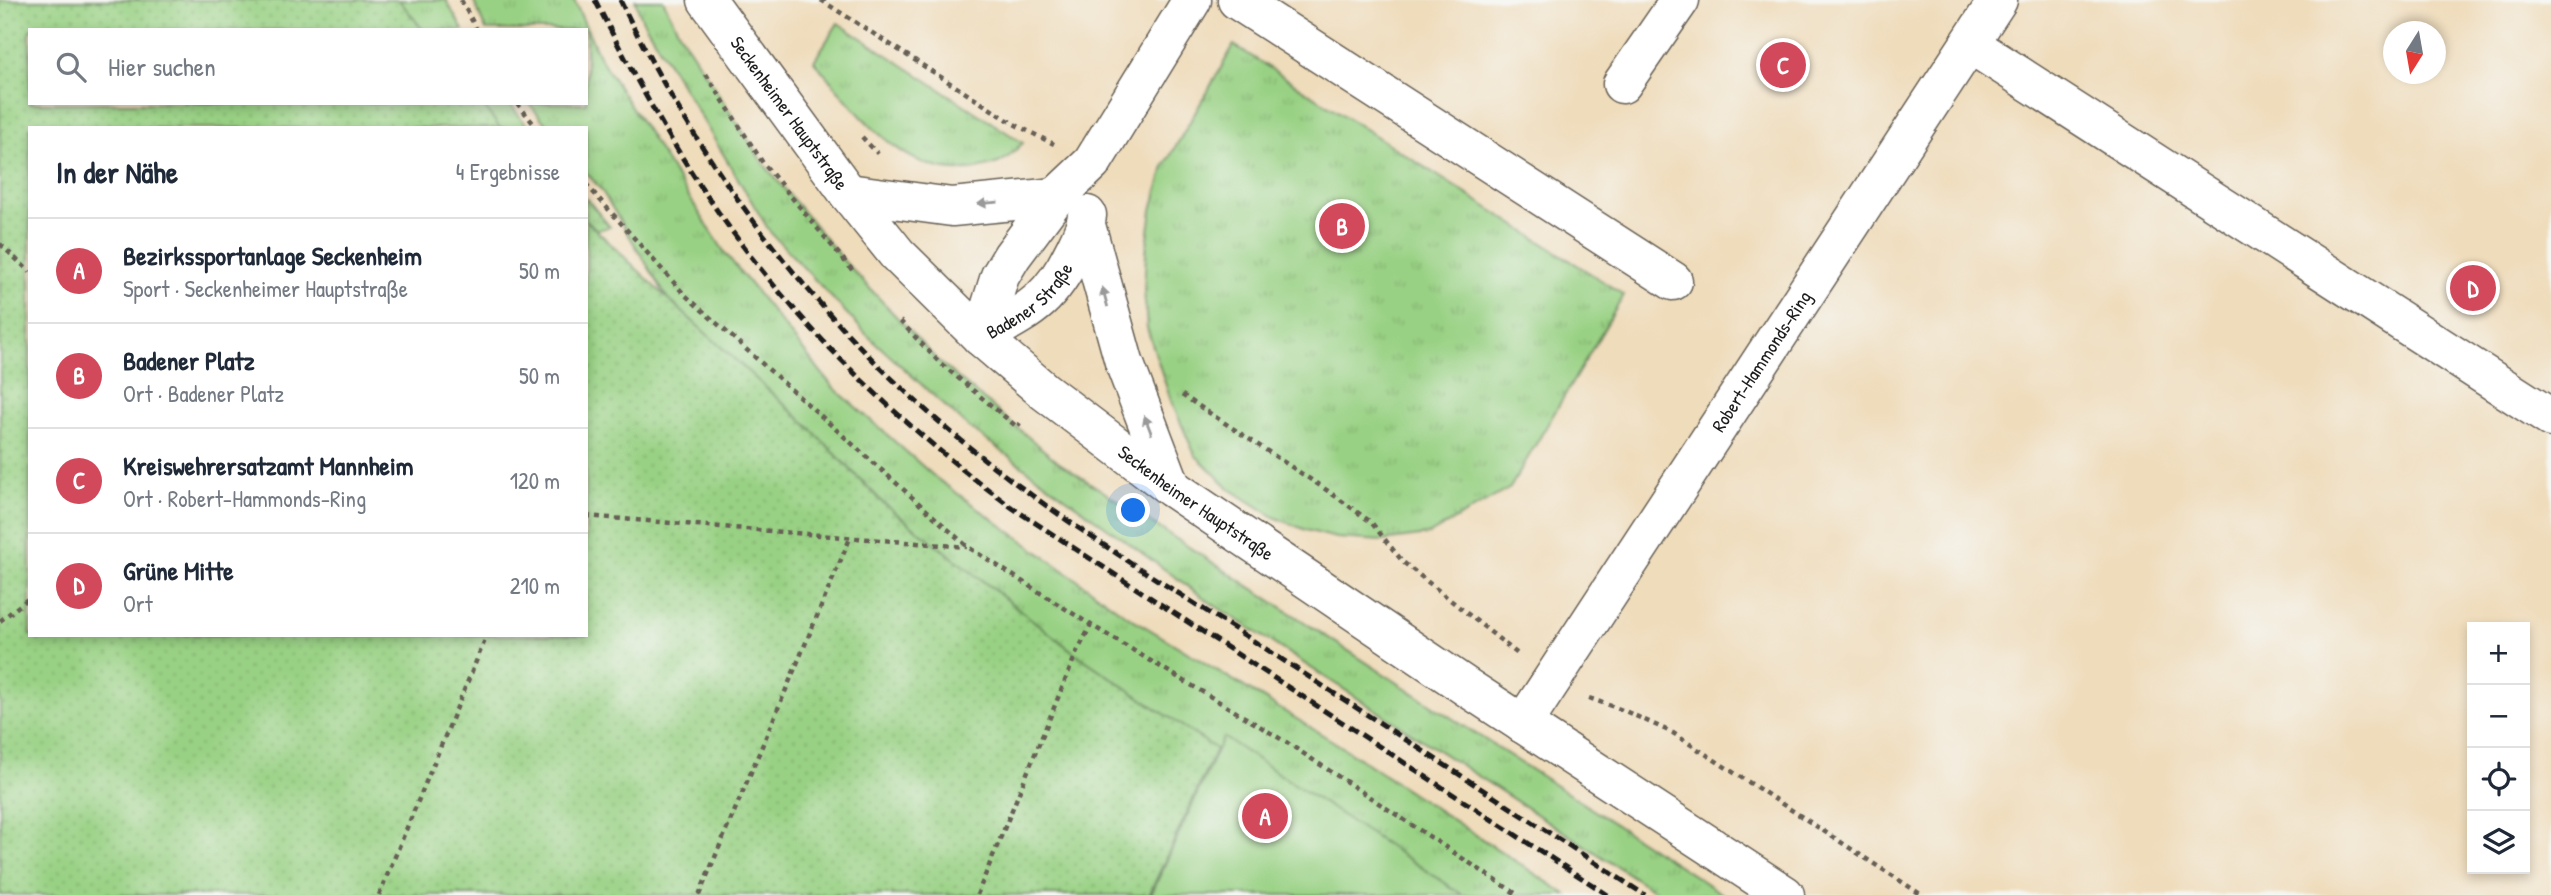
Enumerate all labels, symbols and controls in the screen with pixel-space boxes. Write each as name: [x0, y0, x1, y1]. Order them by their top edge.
north arrow: [2383, 21, 2446, 84]
search box: [28, 28, 588, 105]
street label: Seckenheimer Hauptstraße: [725, 31, 855, 196]
pin: C: [1760, 39, 1806, 91]
icon: search: [52, 48, 90, 86]
text: Hier suchen: [108, 49, 216, 84]
text: In der Nähe: [56, 152, 178, 192]
text: 4 Ergebnisse: [456, 156, 560, 187]
one-way arrow: [976, 198, 998, 209]
pin: B: [1319, 200, 1365, 252]
text: Bezirkssportanlage Seckenheim: [123, 238, 422, 273]
text: A: [73, 255, 85, 286]
text: 50 m: [519, 255, 560, 286]
street label: Badener Straße: [981, 258, 1079, 345]
pin: D: [2450, 262, 2496, 314]
text: Sport · Seckenheimer Hauptstraße: [123, 273, 408, 304]
street label: Robert-Hammonds-Ring: [1705, 285, 1817, 437]
one-way arrow: [1099, 286, 1110, 308]
text: Badener Platz: [123, 343, 255, 378]
text: B: [73, 360, 85, 391]
text: 50 m: [519, 360, 560, 391]
text: Ort · Badener Platz: [123, 378, 284, 409]
one-way arrow: [1143, 415, 1154, 436]
street label: Seckenheimer Hauptstraße: [1113, 439, 1279, 566]
text: Kreiswehrersatzamt Mannheim: [123, 448, 413, 483]
text: C: [73, 465, 85, 496]
text: 120 m: [510, 465, 560, 496]
text: Ort · Robert-Hammonds-Ring: [123, 483, 366, 514]
your location: [1116, 493, 1150, 527]
text: Grüne Mitte: [123, 553, 234, 588]
text: D: [74, 570, 84, 601]
text: 210 m: [510, 570, 560, 601]
text: Ort: [123, 588, 153, 619]
map controls: [2467, 622, 2530, 874]
button: +: [2467, 622, 2530, 685]
button: −: [2467, 685, 2530, 748]
button: locate: [2467, 748, 2530, 811]
pin: A: [1242, 790, 1288, 842]
button: layers: [2467, 811, 2530, 874]

